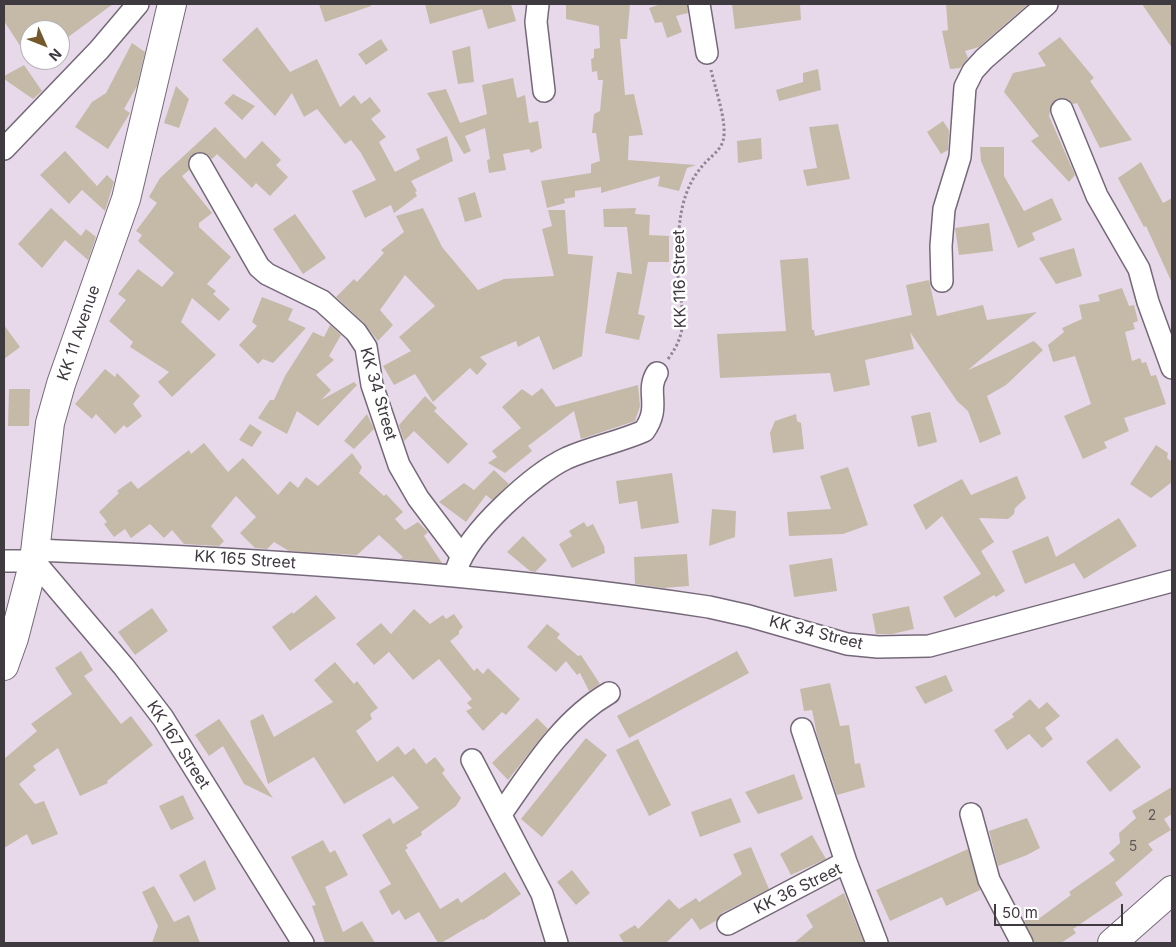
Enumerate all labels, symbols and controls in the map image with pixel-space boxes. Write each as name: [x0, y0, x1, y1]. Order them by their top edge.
north arrow: [20, 20, 70, 70]
text: N: [46, 45, 65, 65]
street label: KK 116 Street: [670, 230, 690, 328]
street label: KK 11 Avenue: [54, 283, 104, 383]
street label: KK 34 Street: [356, 345, 400, 443]
street label: KK 165 Street: [194, 547, 296, 573]
street label: KK 34 Street: [767, 612, 865, 654]
street label: KK 167 Street: [142, 697, 214, 793]
house number: 2: [1148, 808, 1156, 824]
house number: 5: [1129, 839, 1137, 855]
street label: KK 36 Street: [751, 859, 845, 919]
scale bar: [996, 894, 1125, 926]
text: 50 m: [1002, 903, 1038, 922]

